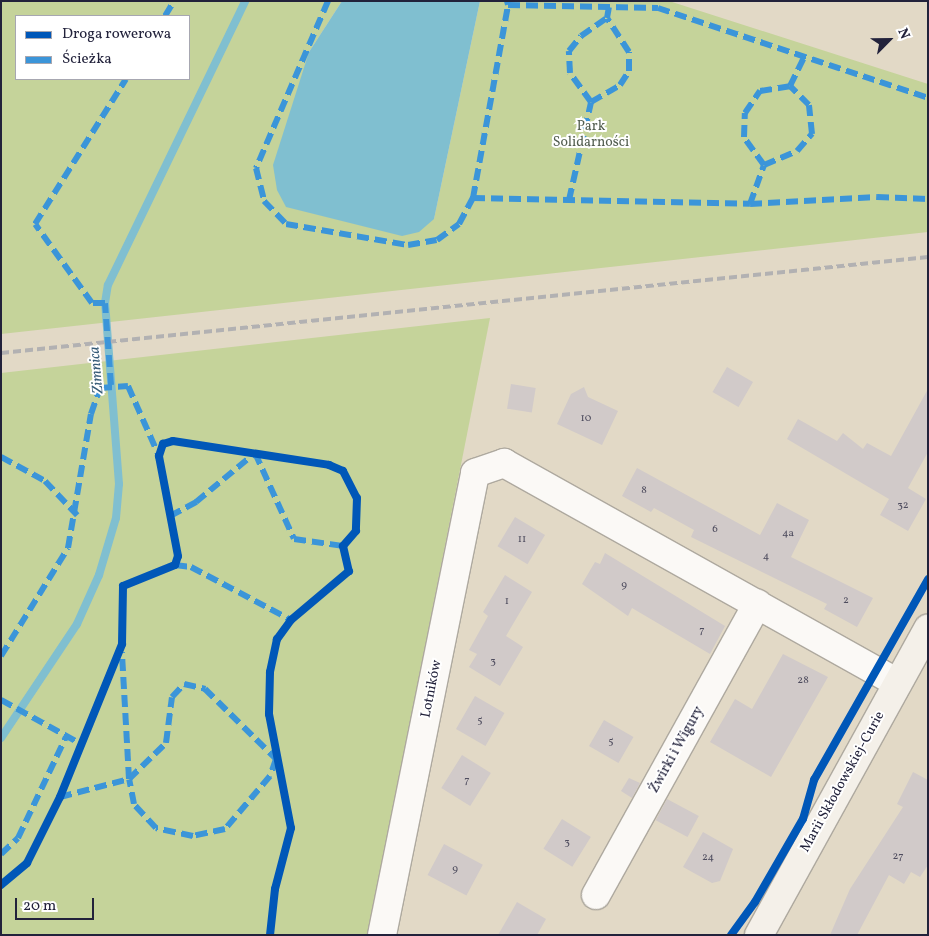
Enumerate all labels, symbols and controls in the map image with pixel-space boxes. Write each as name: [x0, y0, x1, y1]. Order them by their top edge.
legend: [15, 15, 190, 80]
north arrow: [864, 15, 914, 65]
text: Droga rowerowa: [62, 24, 171, 45]
text: N: [893, 26, 914, 42]
text: Ścieżka: [62, 49, 112, 70]
park label: Park Solidarności: [553, 119, 629, 152]
water label: Zimnica: [86, 346, 108, 394]
house number: 10: [581, 412, 591, 426]
house number: 8: [641, 484, 647, 498]
house number: 32: [897, 499, 909, 513]
house number: 6: [712, 523, 718, 537]
house number: 4a: [782, 527, 794, 541]
house number: 11: [518, 533, 526, 547]
house number: 4: [763, 550, 769, 564]
house number: 9: [621, 579, 627, 593]
house number: 2: [843, 594, 849, 608]
house number: 1: [505, 595, 509, 609]
house number: 7: [699, 624, 705, 638]
house number: 3: [490, 655, 496, 669]
street label: Lotników: [418, 659, 446, 719]
house number: 28: [797, 674, 809, 688]
street label: Żwirki i Wigury: [646, 703, 708, 797]
street label: Marii Skłodowskiej-Curie: [797, 709, 889, 855]
house number: 5: [477, 714, 483, 728]
house number: 5: [608, 735, 614, 749]
house number: 7: [464, 774, 470, 788]
house number: 3: [564, 836, 570, 850]
house number: 27: [893, 850, 903, 864]
house number: 24: [702, 851, 714, 865]
house number: 9: [452, 863, 458, 877]
scale bar: [18, 888, 96, 920]
text: 20 m: [23, 896, 56, 917]

